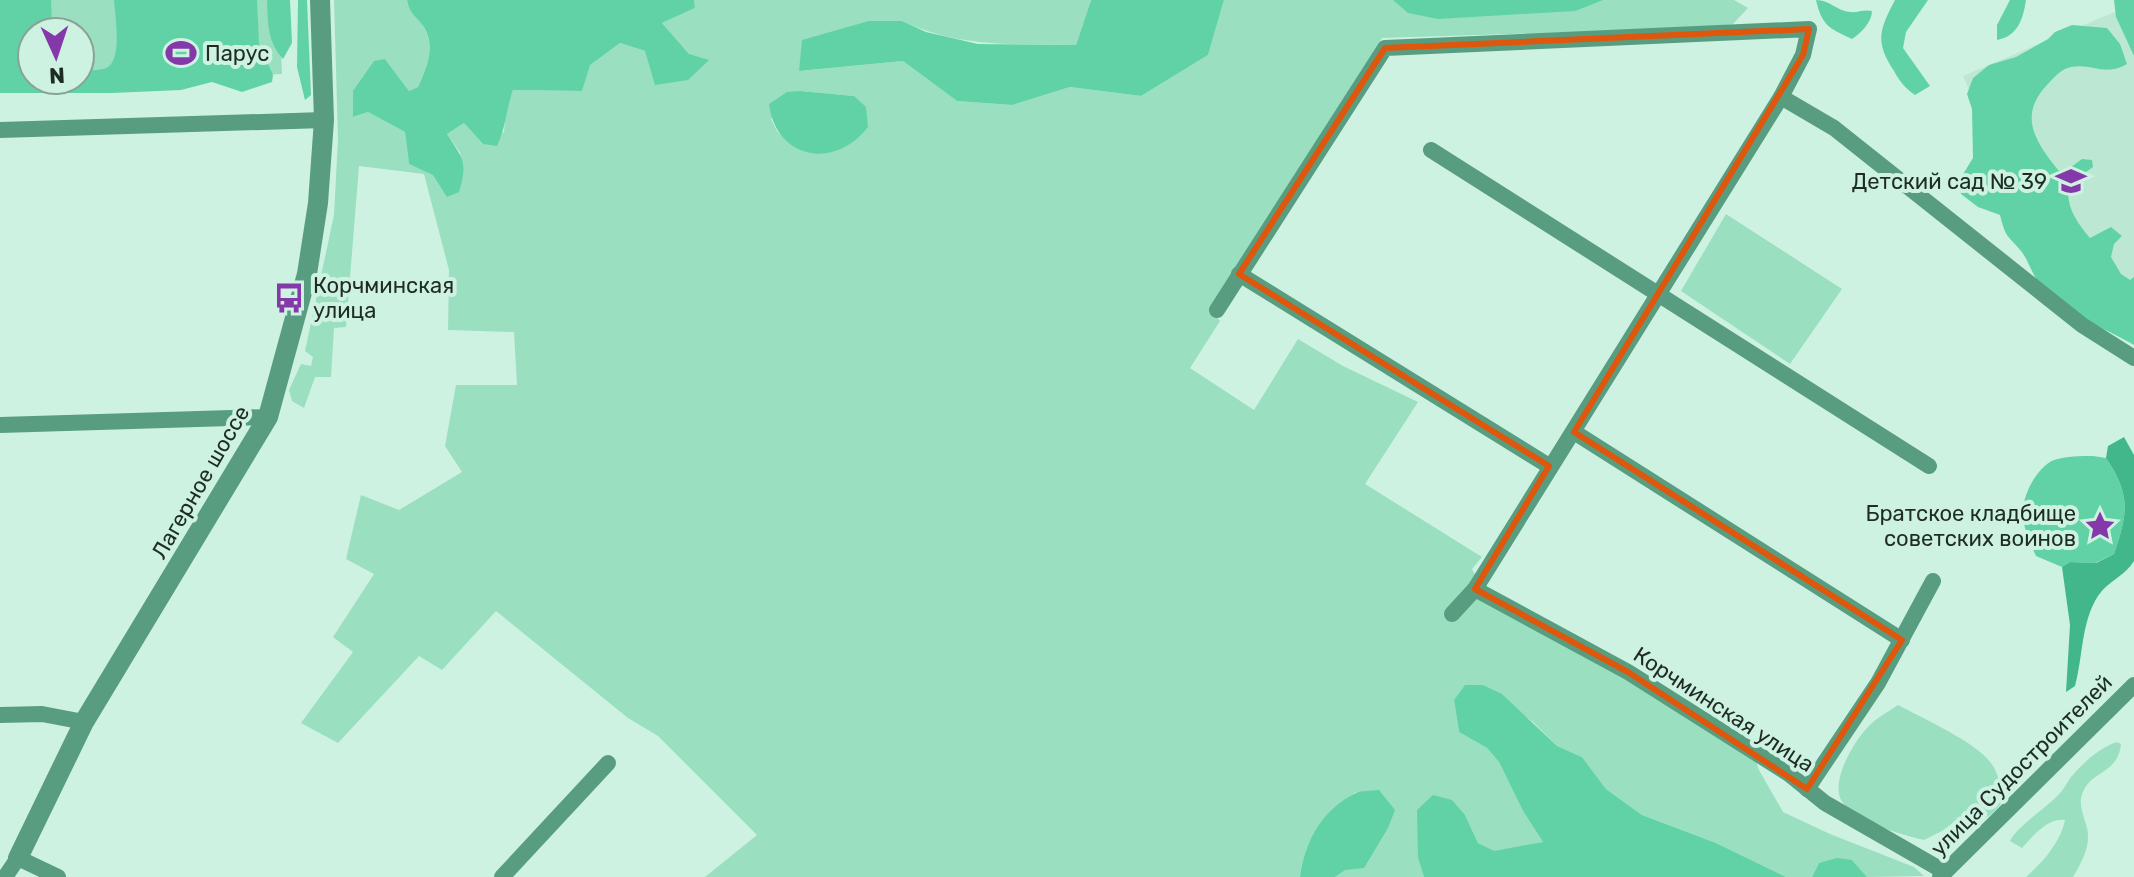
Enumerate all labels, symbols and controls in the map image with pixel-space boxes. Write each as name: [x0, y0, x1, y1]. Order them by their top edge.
north arrow: [16, 16, 96, 96]
sports icon: Парус: [164, 36, 198, 70]
place label: Парус: [205, 40, 269, 67]
text: N: [48, 62, 66, 89]
school or university icon: Детский сад № 39: [2054, 164, 2088, 198]
place label: Детский сад № 39: [1852, 168, 2047, 195]
place label: Корчминская улица: [313, 272, 454, 324]
bus stop icon: Корчминская улица: [272, 281, 306, 315]
street label: Лагерное шоссе: [146, 401, 255, 564]
place label: Братское кладбище советских воинов: [1865, 500, 2076, 552]
place icon: Братское кладбище советских воинов: [2083, 509, 2117, 543]
street label: Корчминская улица: [1628, 641, 1819, 778]
street label: улица Судостроителей: [1925, 669, 2118, 862]

